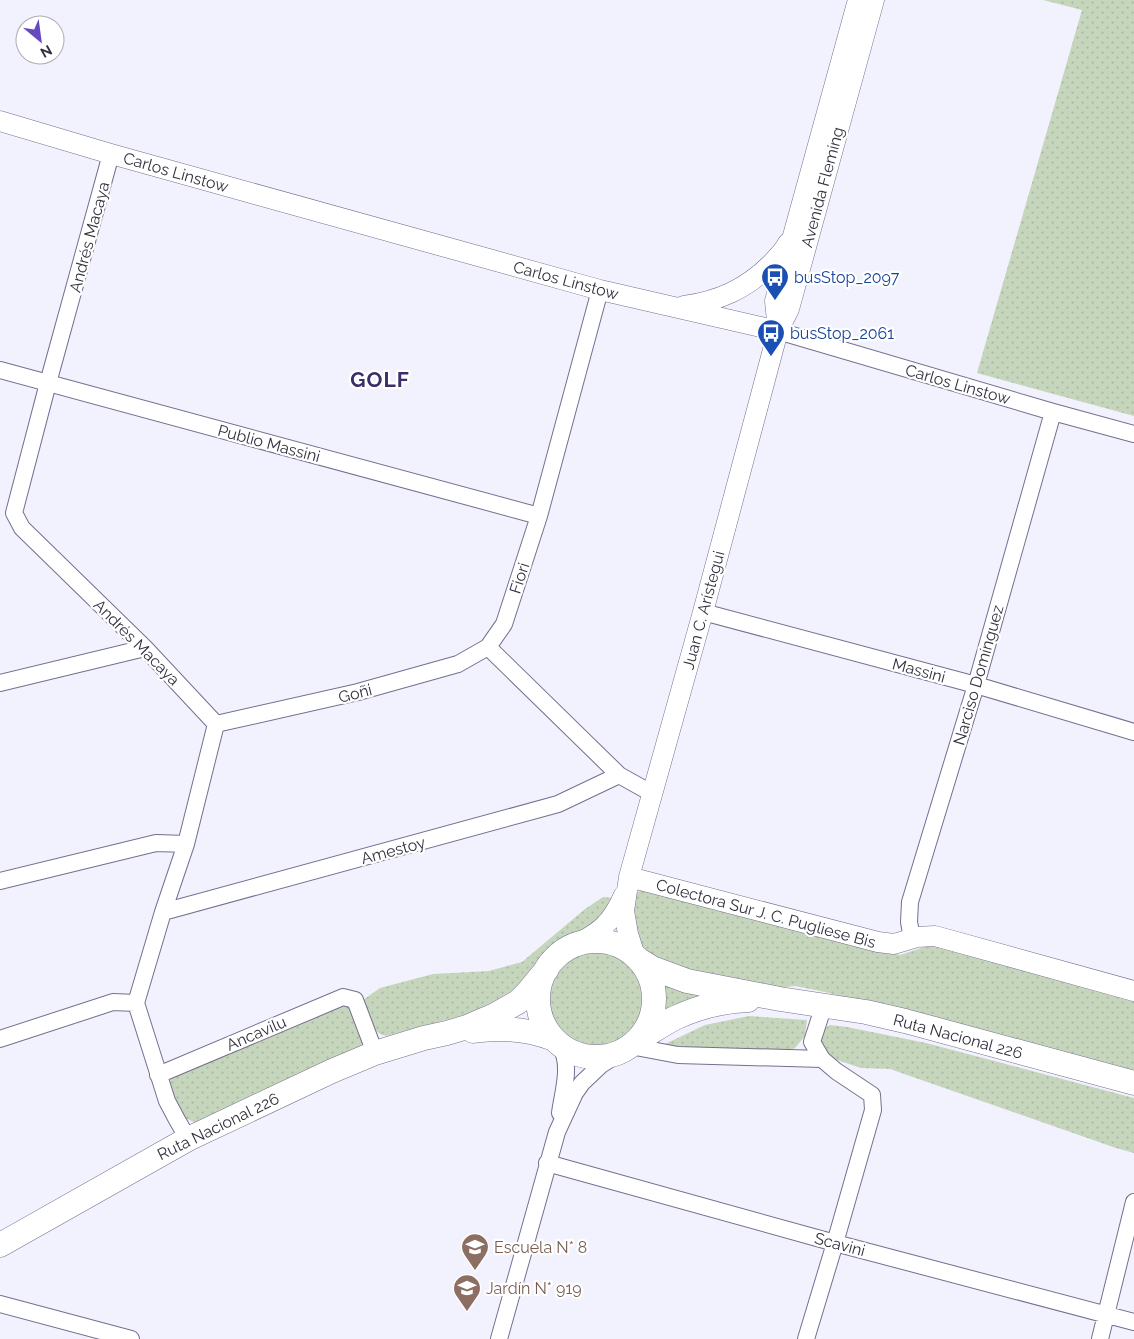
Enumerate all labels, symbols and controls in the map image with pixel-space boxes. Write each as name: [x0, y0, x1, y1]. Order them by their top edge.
north arrow: [15, 15, 65, 65]
text: N: [38, 42, 55, 61]
street label: Avenida Fleming: [797, 125, 848, 250]
street label: Carlos Linstow: [121, 148, 231, 197]
street label: Andrés Macaya: [66, 180, 113, 295]
street label: Carlos Linstow: [511, 257, 621, 304]
bus stop icon: busStop_2097: [760, 262, 790, 301]
place label: busStop_2097: [794, 268, 900, 287]
bus stop icon: busStop_2061: [756, 318, 786, 357]
place label: busStop_2061: [790, 324, 894, 343]
street label: Carlos Linstow: [903, 360, 1013, 409]
district label: GOLF: [350, 367, 410, 392]
street label: Publio Massini: [216, 421, 322, 466]
street label: Juan C. Arístegui: [679, 549, 728, 672]
street label: Fiori: [506, 560, 533, 596]
street label: Andrés Macaya: [90, 595, 184, 689]
street label: Narciso Domínguez: [949, 603, 1008, 747]
street label: Massini: [890, 654, 948, 687]
street label: Goñi: [336, 680, 374, 707]
street label: Amestoy: [359, 833, 428, 868]
street label: Colectora Sur J. C. Pugliese Bis: [654, 875, 878, 952]
street label: Ruta Nacional 226: [891, 1010, 1025, 1063]
street label: Ancavilu: [223, 1012, 289, 1055]
street label: Ruta Nacional 226: [154, 1089, 282, 1164]
street label: Scavini: [812, 1229, 867, 1260]
school or university icon: Escuela N* 8: [460, 1232, 490, 1271]
place label: Escuela N* 8: [494, 1238, 587, 1257]
school or university icon: Jardín N* 919: [452, 1273, 482, 1312]
place label: Jardín N* 919: [486, 1279, 582, 1298]

